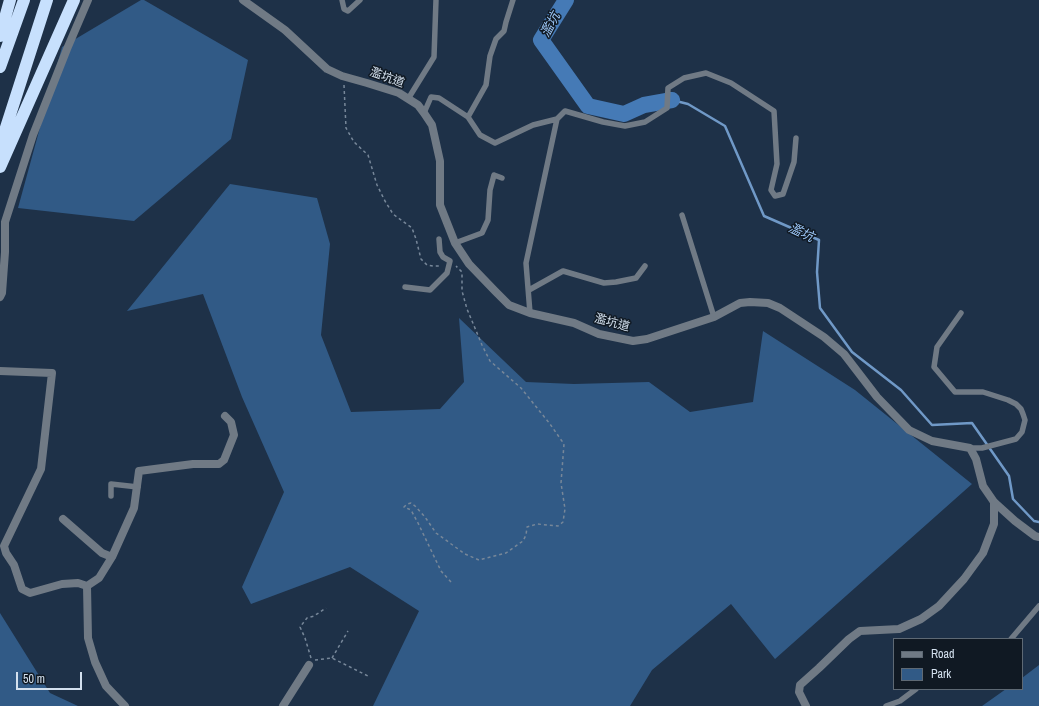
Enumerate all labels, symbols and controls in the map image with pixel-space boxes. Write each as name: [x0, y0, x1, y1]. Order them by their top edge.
water label: 濫坑: [538, 10, 564, 40]
street label: 濫坑道: [368, 65, 406, 91]
water label: 濫坑: [786, 220, 816, 246]
street label: 濫坑道: [593, 311, 631, 335]
legend: [893, 638, 1023, 690]
text: Road: [931, 646, 955, 662]
scale bar: [18, 664, 84, 690]
text: Park: [931, 666, 951, 682]
text: 50 m: [23, 671, 45, 687]

